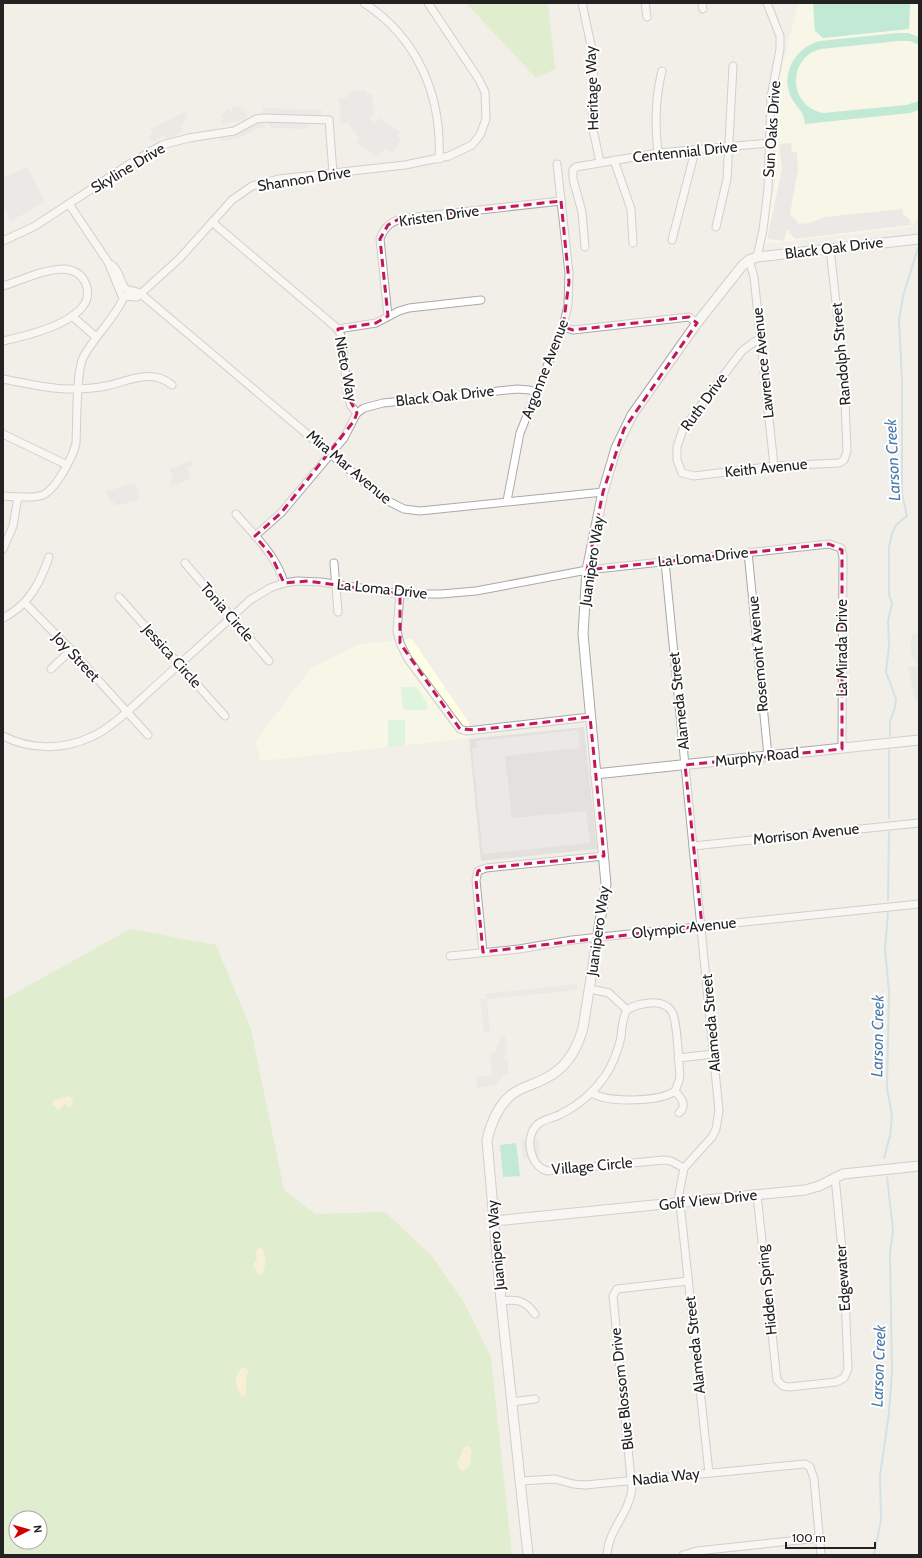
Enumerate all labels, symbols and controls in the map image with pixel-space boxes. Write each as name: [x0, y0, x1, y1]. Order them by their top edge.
street label: Heritage Way: [582, 45, 602, 131]
street label: Sun Oaks Drive: [760, 80, 784, 178]
street label: Centennial Drive: [632, 138, 739, 166]
street label: Skyline Drive: [88, 139, 168, 197]
street label: Shannon Drive: [256, 163, 352, 195]
street label: Kristen Drive: [398, 201, 481, 231]
street label: Black Oak Drive: [784, 233, 884, 263]
street label: Randolph Street: [828, 302, 854, 406]
street label: Lawrence Avenue: [748, 306, 778, 419]
street label: Argonne Avenue: [518, 316, 572, 421]
street label: Nieto Way: [331, 335, 361, 404]
street label: Ruth Drive: [677, 369, 731, 434]
street label: Black Oak Drive: [395, 382, 495, 410]
water label: Larson Creek: [881, 417, 904, 502]
street label: Mira Mar Avenue: [303, 426, 395, 508]
street label: Keith Avenue: [724, 455, 809, 481]
street label: Juanipero Way: [576, 514, 608, 608]
street label: La Loma Drive: [657, 543, 750, 571]
street label: La Loma Drive: [336, 575, 429, 603]
street label: Tonia Circle: [196, 579, 258, 646]
street label: Rosemont Avenue: [744, 595, 772, 713]
street label: La Mirada Drive: [833, 599, 851, 697]
street label: Jessica Circle: [138, 620, 206, 692]
street label: Joy Street: [48, 628, 103, 686]
street label: Alameda Street: [665, 651, 693, 751]
street label: Murphy Road: [714, 744, 800, 770]
street label: Morrison Avenue: [752, 819, 860, 849]
street label: Juanipero Way: [583, 884, 613, 978]
street label: Olympic Avenue: [631, 914, 737, 942]
street label: Alameda Street: [698, 973, 724, 1073]
water label: Larson Creek: [867, 994, 888, 1077]
street label: Village Circle: [551, 1153, 634, 1179]
street label: Golf View Drive: [658, 1186, 758, 1214]
street label: Juanipero Way: [483, 1199, 509, 1292]
street label: Hidden Spring: [753, 1244, 781, 1336]
street label: Edgewater: [832, 1244, 854, 1312]
street label: Alameda Street: [681, 1295, 709, 1395]
water label: Larson Creek: [868, 1323, 889, 1407]
street label: Blue Blossom Drive: [607, 1327, 637, 1451]
street label: Nadia Way: [631, 1464, 701, 1489]
north arrow: [8, 1510, 48, 1550]
text: N: [31, 1524, 45, 1534]
scale bar: [786, 1524, 875, 1550]
text: 100 m: [792, 1530, 826, 1545]

